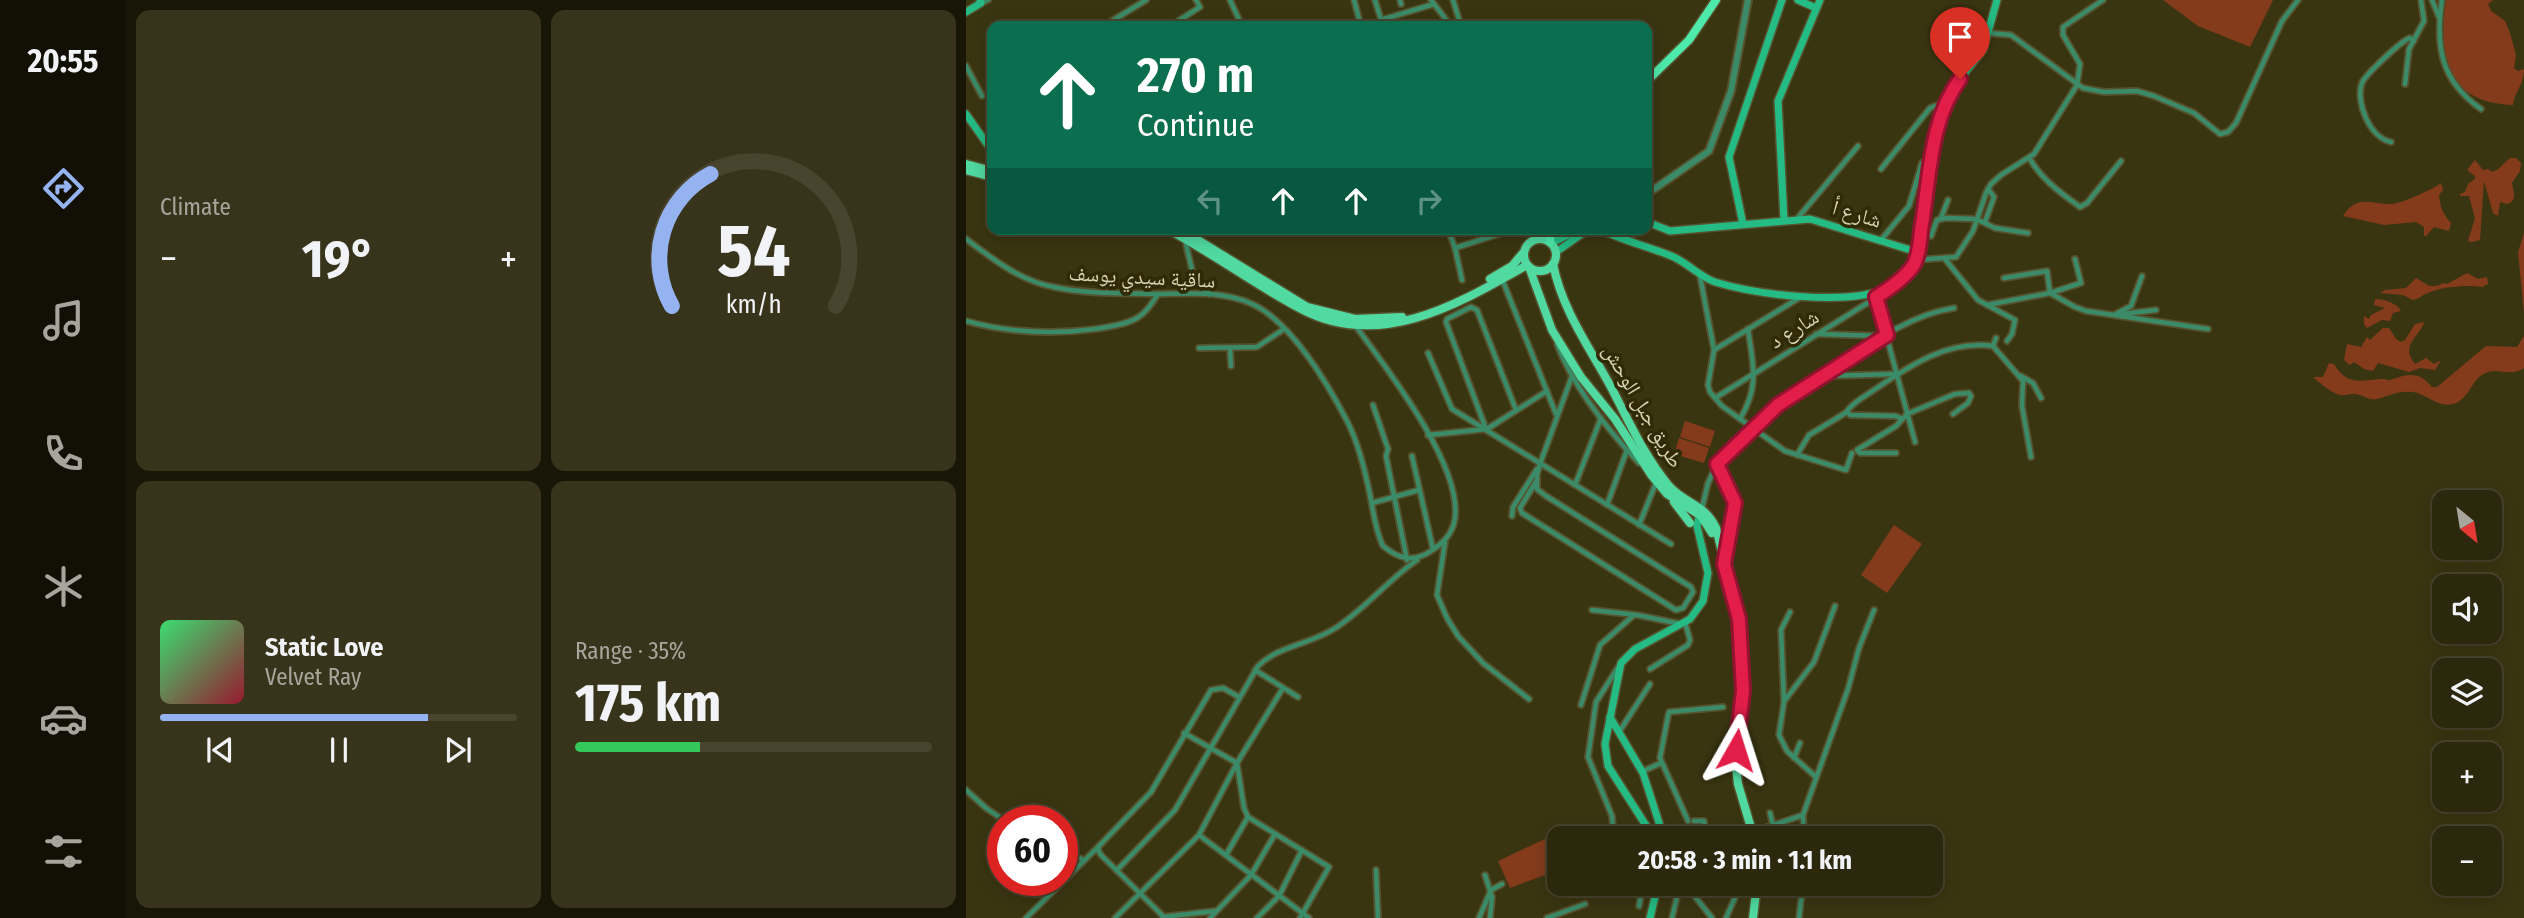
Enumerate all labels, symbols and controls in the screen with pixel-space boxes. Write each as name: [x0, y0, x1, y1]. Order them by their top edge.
pin: [1930, 7, 1990, 79]
icon: arrive: [1941, 18, 1979, 56]
text: 20:55: [27, 42, 99, 80]
text: 270 m: [1137, 46, 1254, 105]
icon: ahead: [1022, 49, 1113, 140]
text: Continue: [1137, 106, 1254, 144]
icon: directions: [39, 164, 88, 213]
icon: left: [1191, 182, 1229, 220]
icon: ahead: [1264, 182, 1302, 220]
icon: ahead: [1337, 182, 1375, 220]
icon: right: [1410, 182, 1448, 220]
text: Climate: [160, 193, 231, 221]
street label: شارع أ: [1829, 194, 1885, 234]
text: 54: [717, 209, 790, 296]
text: 19°: [302, 228, 375, 291]
text: −: [160, 236, 177, 282]
text: +: [500, 236, 517, 282]
street label: ساقية سيدي يوسف: [1068, 260, 1216, 297]
text: km/h: [726, 290, 781, 320]
icon: music: [39, 296, 88, 345]
street label: شارع د: [1764, 304, 1824, 354]
street label: طريق جبل الوحش: [1597, 339, 1689, 473]
icon: phone: [39, 429, 88, 478]
north arrow: [2432, 490, 2502, 560]
map controls: [2432, 490, 2502, 896]
icon: climate: [39, 562, 88, 611]
button: sound: [2432, 574, 2502, 644]
text: Static Love: [265, 632, 383, 663]
text: Range · 35%: [575, 637, 686, 665]
button: layers: [2432, 658, 2502, 728]
text: Velvet Ray: [265, 663, 361, 691]
text: 175 km: [575, 672, 721, 735]
icon: car: [39, 694, 88, 743]
position arrow: [1699, 713, 1773, 787]
icon: previous: [201, 731, 239, 769]
icon: pause: [320, 731, 358, 769]
icon: next: [439, 731, 477, 769]
button: +: [2432, 742, 2502, 812]
speed limit sign: 60: [987, 805, 1078, 896]
button: −: [2432, 826, 2502, 896]
icon: filters: [39, 827, 88, 876]
text: 20:58 · 3 min · 1.1 km: [1638, 845, 1852, 876]

